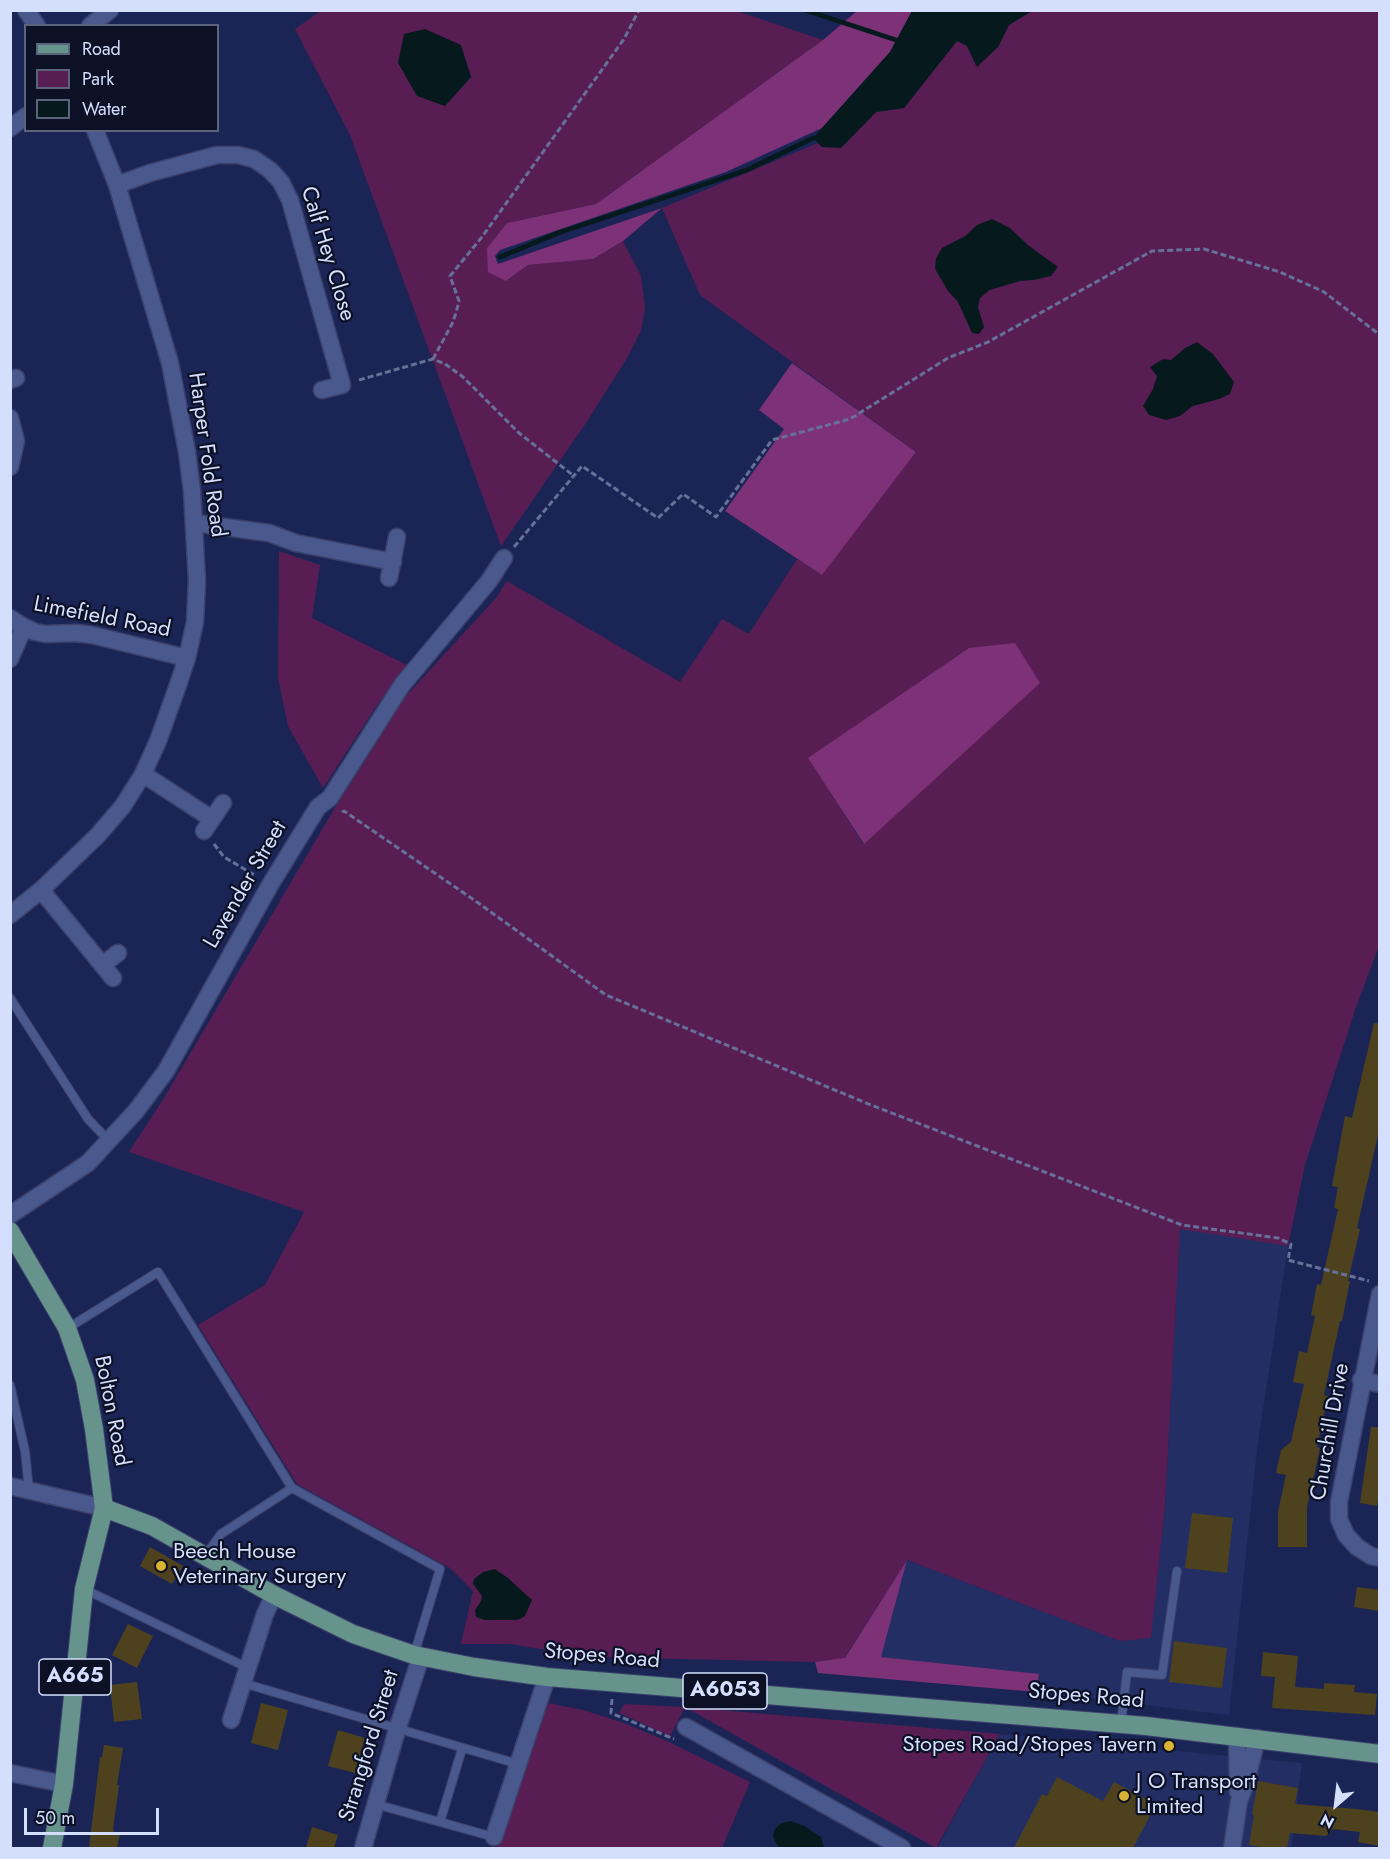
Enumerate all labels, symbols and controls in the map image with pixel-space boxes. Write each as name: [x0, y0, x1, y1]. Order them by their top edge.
legend: [24, 24, 219, 132]
text: Road: [82, 36, 121, 62]
text: Park: [82, 66, 114, 92]
text: Water: [82, 96, 126, 122]
street label: Calf Hey Close: [294, 184, 360, 324]
street label: Harper Fold Road: [181, 371, 231, 539]
street label: Limefield Road: [31, 592, 173, 644]
street label: Lavender Street: [199, 816, 293, 954]
street label: Bolton Road: [87, 1353, 135, 1469]
street label: Churchill Drive: [1306, 1361, 1356, 1503]
place label: Beech House Veterinary Surgery: [173, 1540, 346, 1592]
marker: Beech House Veterinary Surgery: [154, 1559, 168, 1573]
street label: Stopes Road: [543, 1639, 661, 1675]
road number: A665: [39, 1659, 111, 1695]
street label: Strangford Street: [334, 1667, 406, 1825]
road number: A6053: [683, 1673, 767, 1709]
street label: Stopes Road: [1027, 1679, 1145, 1715]
place label: Stopes Road/Stopes Tavern: [903, 1733, 1157, 1759]
marker: Stopes Road/Stopes Tavern: [1162, 1739, 1176, 1753]
place label: J O Transport Limited: [1136, 1770, 1256, 1822]
north arrow: [1306, 1775, 1366, 1835]
marker: J O Transport Limited: [1117, 1789, 1131, 1803]
scale bar: [27, 1796, 162, 1834]
text: 50 m: [35, 1805, 75, 1831]
text: N: [1316, 1808, 1338, 1834]

